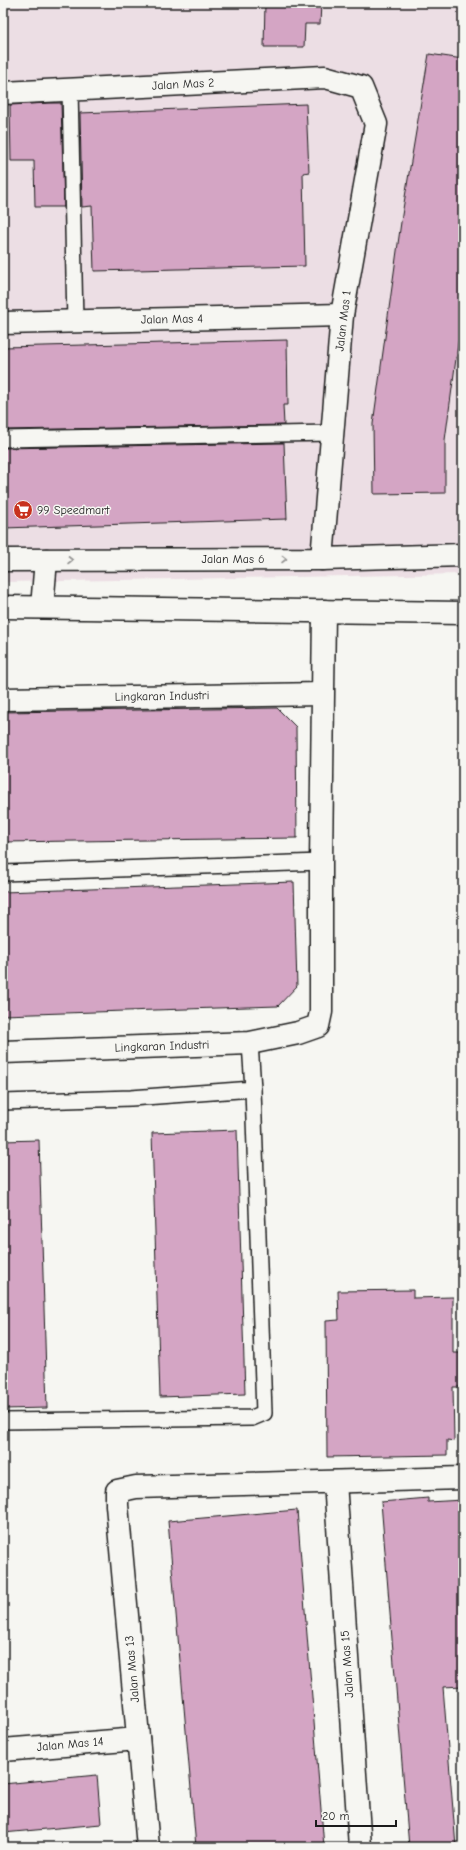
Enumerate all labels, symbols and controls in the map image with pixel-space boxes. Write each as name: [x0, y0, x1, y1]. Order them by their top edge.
street label: Jalan Mas 2: [151, 75, 215, 93]
street label: Jalan Mas 1: [332, 290, 354, 352]
street label: Jalan Mas 4: [141, 311, 203, 327]
supermarket icon: 99 Speedmart: [12, 499, 34, 521]
place label: 99 Speedmart: [37, 503, 110, 517]
street label: Jalan Mas 6: [202, 552, 264, 566]
one-way arrow: [281, 555, 287, 563]
one-way arrow: [67, 556, 73, 564]
street label: Lingkaran Industri: [115, 688, 209, 704]
street label: Lingkaran Industri: [114, 1037, 210, 1055]
street label: Jalan Mas 15: [338, 1630, 356, 1698]
street label: Jalan Mas 13: [122, 1635, 142, 1703]
street label: Jalan Mas 14: [36, 1734, 104, 1754]
scale bar: [316, 1802, 396, 1828]
text: 20 m: [322, 1809, 350, 1823]

